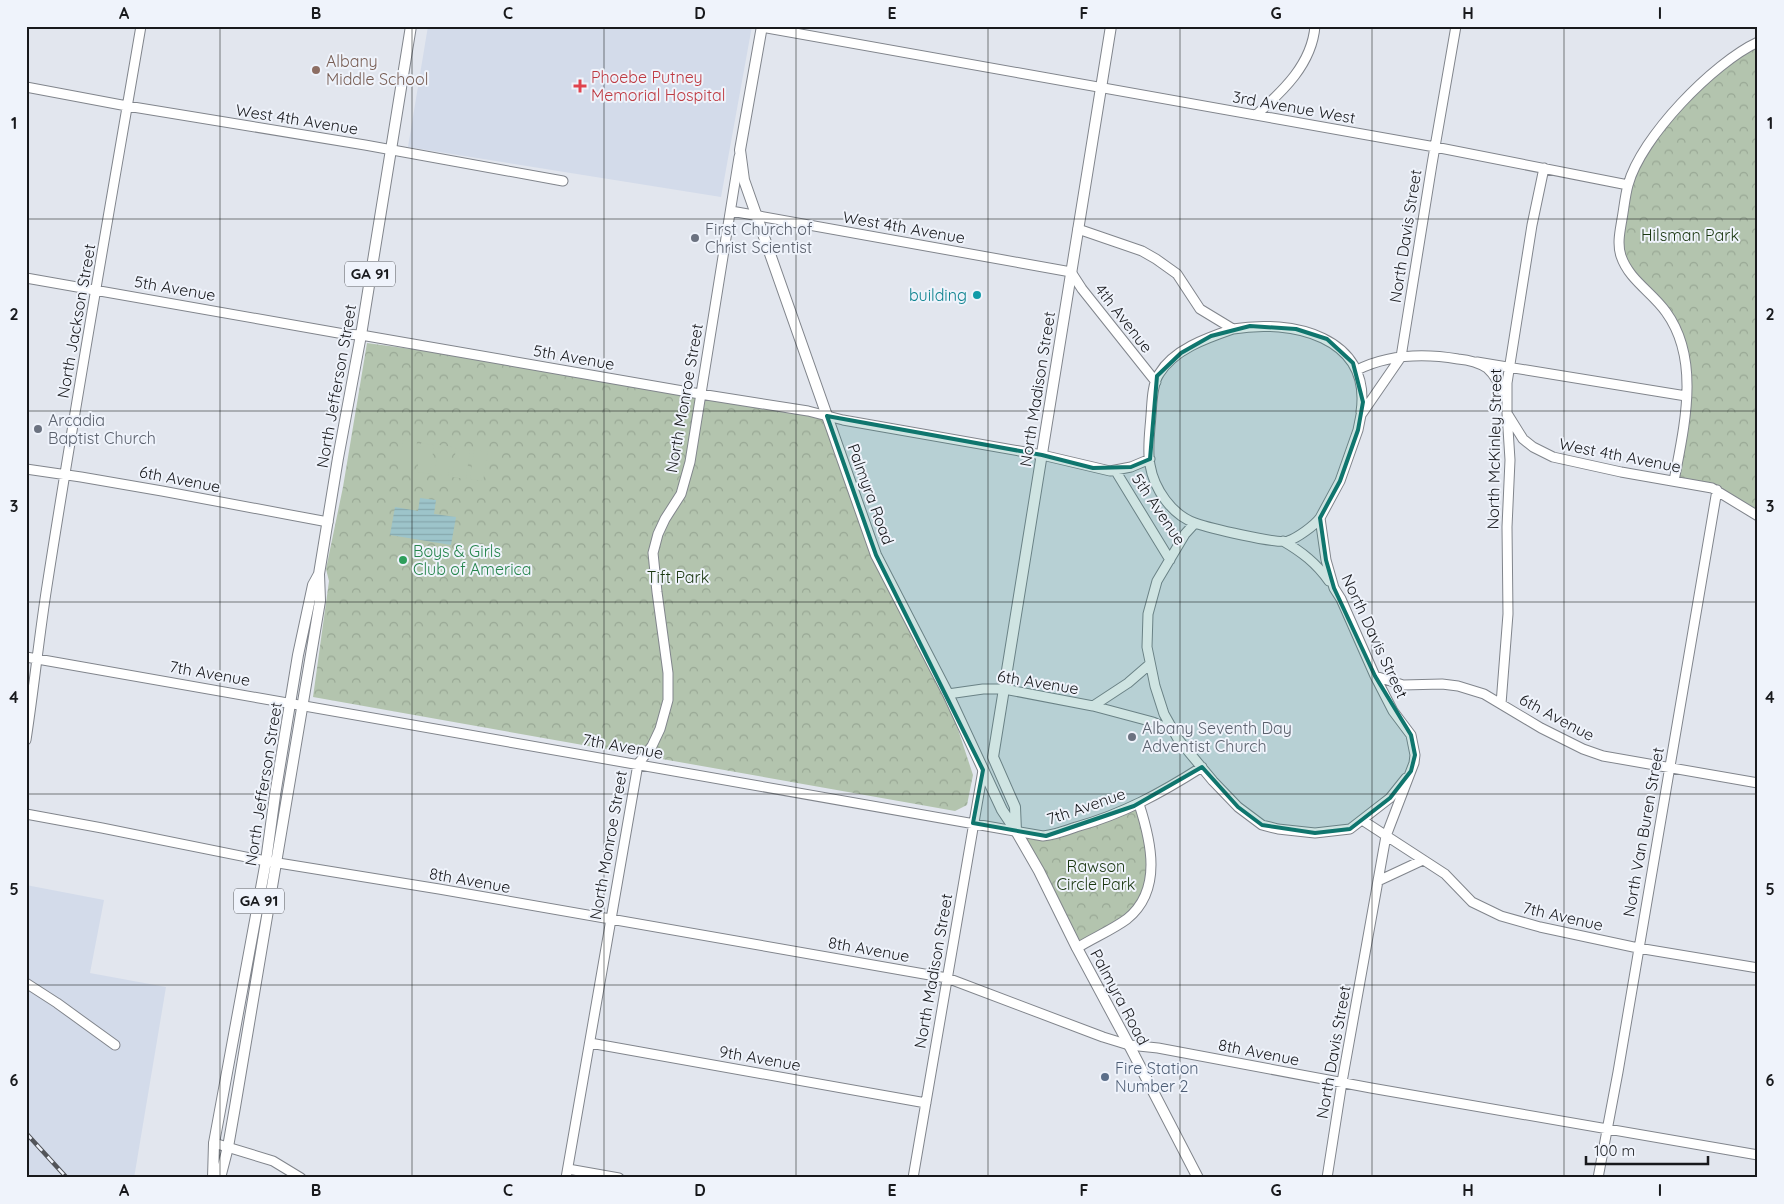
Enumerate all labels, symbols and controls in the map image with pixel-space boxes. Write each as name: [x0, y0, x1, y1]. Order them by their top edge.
text: A: [119, 3, 130, 23]
text: B: [311, 3, 321, 23]
text: C: [503, 3, 513, 23]
text: D: [694, 3, 706, 23]
text: E: [887, 3, 897, 23]
text: F: [1080, 3, 1089, 23]
text: G: [1270, 3, 1282, 23]
text: H: [1462, 3, 1474, 23]
text: I: [1658, 3, 1662, 23]
place label: Albany Middle School: [326, 51, 428, 89]
marker: Albany Middle School: [310, 64, 322, 76]
place label: Phoebe Putney Memorial Hospital: [591, 67, 725, 105]
marker: Phoebe Putney Memorial Hospital: [573, 79, 587, 93]
street label: 3rd Avenue West: [1231, 86, 1357, 128]
street label: West 4th Avenue: [234, 99, 360, 139]
text: 1: [11, 113, 17, 133]
text: 1: [1767, 113, 1773, 133]
street label: North Davis Street: [1385, 168, 1425, 304]
street label: West 4th Avenue: [841, 206, 967, 248]
place label: First Church of Christ Scientist: [705, 219, 813, 257]
park label: Hilsman Park: [1641, 225, 1739, 245]
marker: First Church of Christ Scientist: [689, 232, 701, 244]
street label: North Jackson Street: [53, 242, 99, 400]
road number: GA 91: [345, 262, 395, 286]
street label: 5th Avenue: [133, 271, 217, 305]
street label: 4th Avenue: [1091, 280, 1157, 356]
place label: building: [909, 285, 967, 305]
marker: building: [971, 289, 983, 301]
street label: North Jefferson Street: [312, 303, 360, 469]
text: 2: [9, 304, 19, 324]
text: 2: [1765, 304, 1775, 324]
street label: North Madison Street: [1015, 310, 1059, 468]
street label: North Monroe Street: [661, 322, 707, 474]
street label: 5th Avenue: [532, 340, 616, 374]
street label: North McKinley Street: [1483, 368, 1505, 530]
place label: Arcadia Baptist Church: [48, 410, 156, 448]
marker: Arcadia Baptist Church: [32, 423, 44, 435]
street label: West 4th Avenue: [1557, 433, 1683, 477]
street label: Palmyra Road: [843, 441, 899, 547]
street label: 6th Avenue: [138, 461, 222, 497]
street label: 5th Avenue: [1128, 469, 1190, 549]
text: 3: [10, 496, 18, 516]
text: 3: [1766, 496, 1774, 516]
place label: Boys & Girls Club of America: [413, 541, 532, 579]
marker: Boys & Girls Club of America: [397, 554, 409, 566]
park label: Tift Park: [647, 567, 709, 587]
street label: North Davis Street: [1337, 571, 1413, 701]
street label: 7th Avenue: [168, 656, 252, 690]
street label: 6th Avenue: [996, 666, 1080, 698]
text: 4: [9, 687, 19, 707]
text: 4: [1765, 687, 1775, 707]
street label: 6th Avenue: [1516, 689, 1598, 745]
street label: North Jefferson Street: [240, 701, 286, 867]
place label: Albany Seventh Day Adventist Church: [1142, 718, 1292, 756]
street label: 7th Avenue: [581, 729, 665, 763]
marker: Albany Seventh Day Adventist Church: [1126, 731, 1138, 743]
street label: North Van Buren Street: [1618, 746, 1668, 918]
street label: North Monroe Street: [585, 769, 631, 921]
street label: 7th Avenue: [1044, 783, 1128, 829]
park label: Rawson Circle Park: [1057, 856, 1135, 894]
street label: 8th Avenue: [428, 863, 512, 897]
text: 5: [9, 879, 19, 899]
text: 5: [1765, 879, 1775, 899]
road number: GA 91: [234, 888, 284, 914]
street label: North Madison Street: [910, 892, 956, 1050]
street label: 7th Avenue: [1521, 897, 1605, 935]
street label: 8th Avenue: [827, 932, 911, 966]
street label: Palmyra Road: [1086, 945, 1154, 1049]
street label: North Davis Street: [1311, 984, 1355, 1120]
street label: 8th Avenue: [1217, 1034, 1301, 1070]
street label: 9th Avenue: [718, 1041, 802, 1075]
place label: Fire Station Number 2: [1115, 1058, 1199, 1096]
text: 6: [10, 1070, 19, 1090]
text: 6: [1766, 1070, 1775, 1090]
marker: Fire Station Number 2: [1099, 1071, 1111, 1083]
scale bar: [1586, 1134, 1709, 1166]
text: 100 m: [1594, 1141, 1635, 1160]
text: A: [119, 1180, 130, 1200]
text: B: [311, 1180, 321, 1200]
text: C: [503, 1180, 513, 1200]
text: D: [694, 1180, 706, 1200]
text: E: [887, 1180, 897, 1200]
text: F: [1080, 1180, 1089, 1200]
text: G: [1270, 1180, 1282, 1200]
text: H: [1462, 1180, 1474, 1200]
text: I: [1658, 1180, 1662, 1200]

